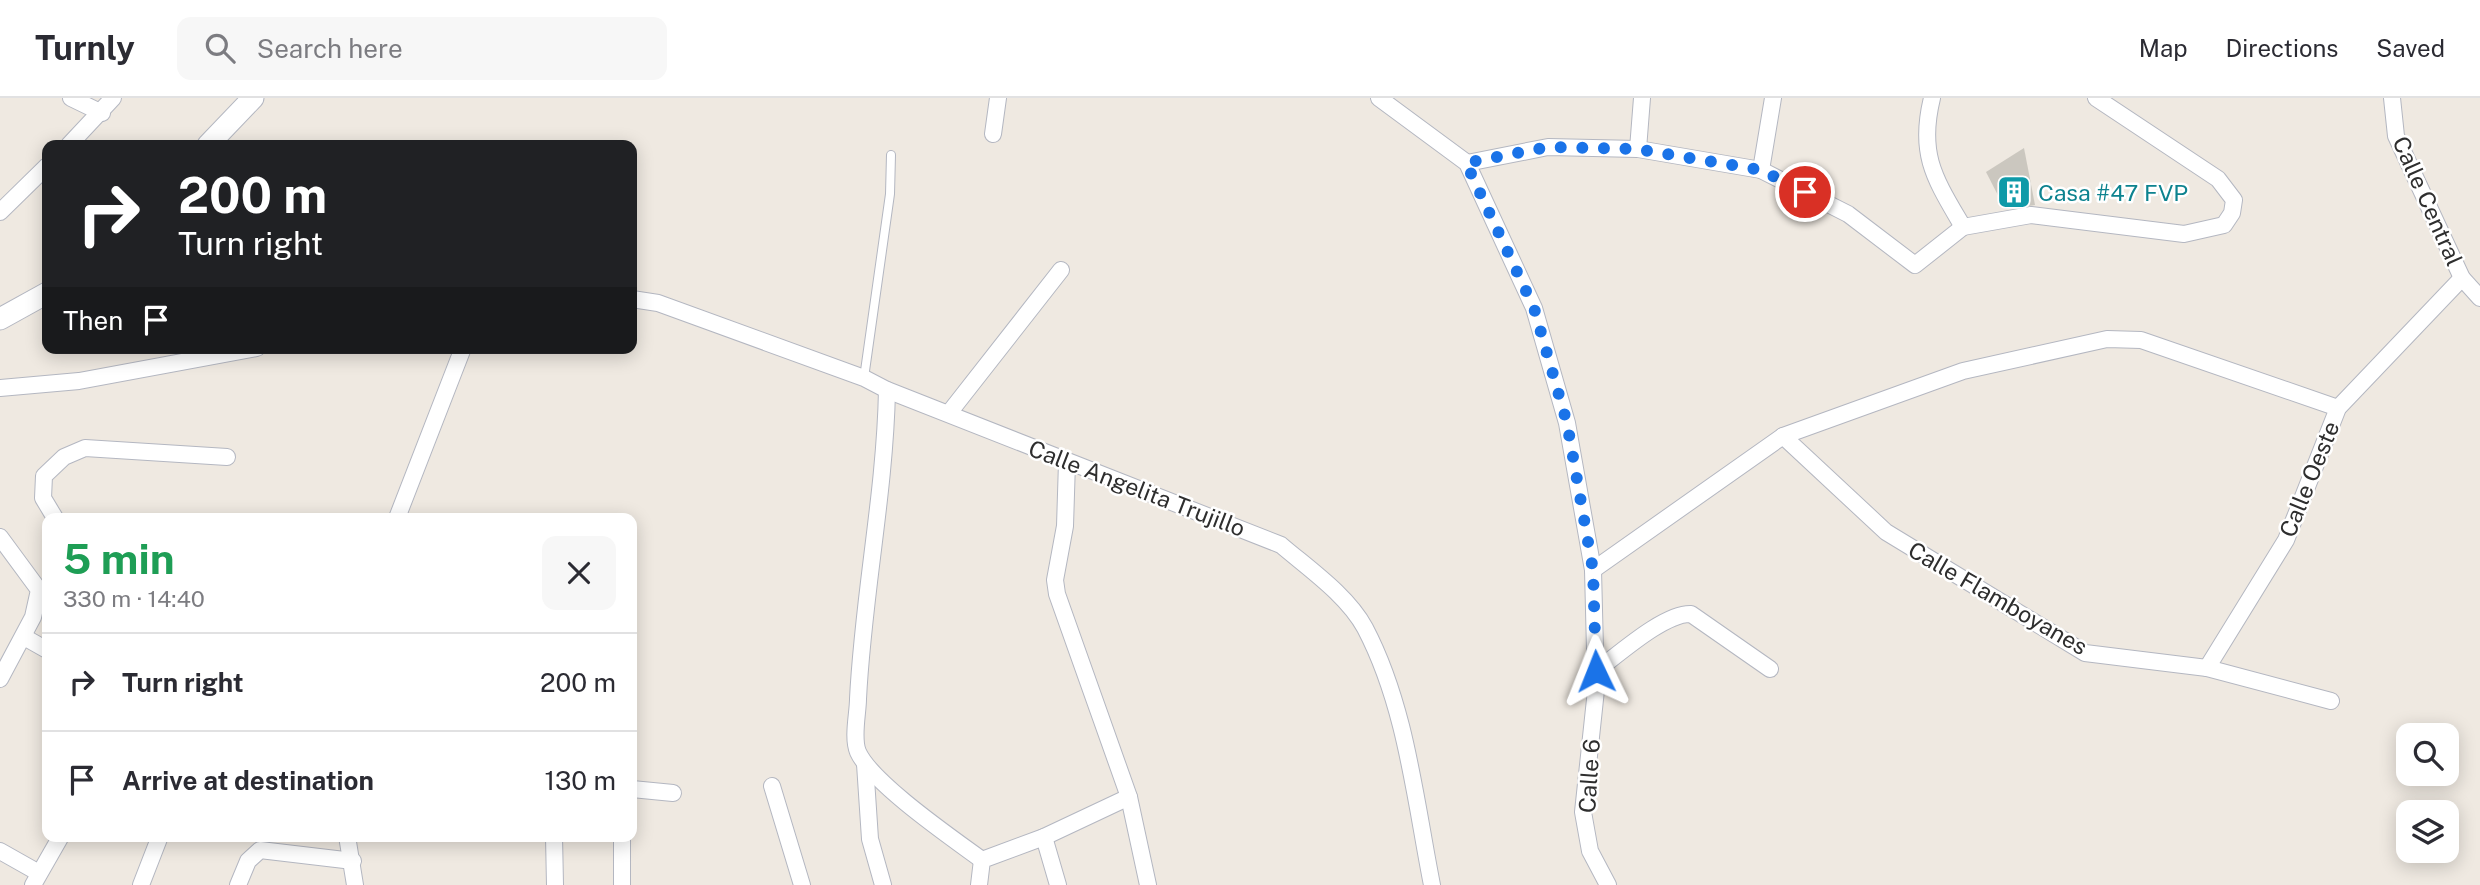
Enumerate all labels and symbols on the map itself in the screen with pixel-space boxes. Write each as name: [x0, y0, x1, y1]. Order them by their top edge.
street label: Calle Central: [2387, 132, 2469, 270]
pin: [1775, 162, 1835, 222]
building icon: Casa #47 FVP: [1995, 173, 2033, 211]
place label: Casa #47 FVP: [2038, 179, 2188, 206]
street label: Calle Oeste: [2274, 417, 2344, 541]
street label: Calle Angelita Trujillo: [1025, 434, 1249, 542]
street label: Calle Flamboyanes: [1904, 536, 2092, 660]
position arrow: [1559, 634, 1633, 708]
street label: Calle 6: [1573, 738, 1605, 814]

